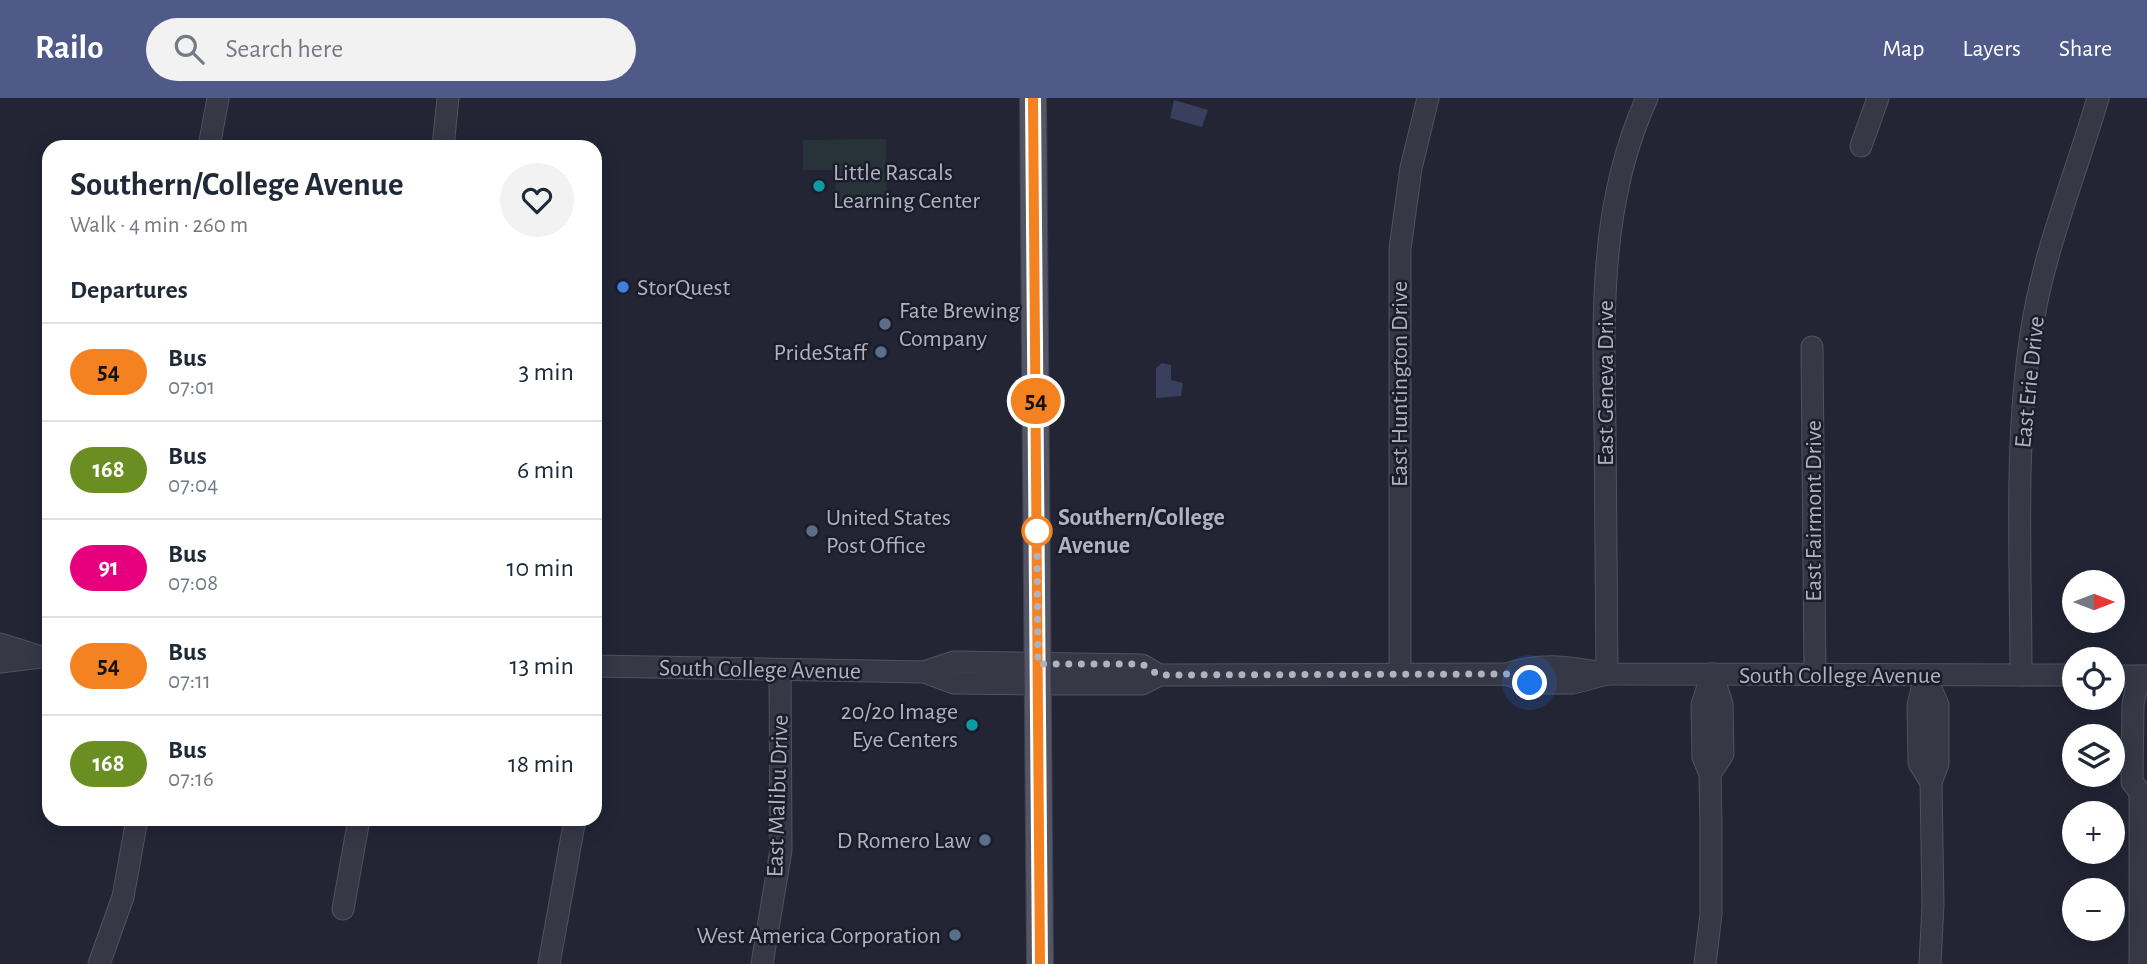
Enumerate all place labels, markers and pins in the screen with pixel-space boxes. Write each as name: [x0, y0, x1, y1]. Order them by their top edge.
place label: Little Rascals Learning Center: [833, 161, 980, 213]
marker: Little Rascals Learning Center: [811, 178, 827, 194]
place label: StorQuest: [637, 276, 730, 300]
marker: StorQuest: [615, 279, 631, 295]
place label: Fate Brewing Company: [899, 299, 1020, 351]
marker: Fate Brewing Company: [877, 316, 893, 332]
place label: PrideStaff: [773, 341, 869, 365]
marker: PrideStaff: [873, 344, 889, 360]
place label: United States Post Office: [826, 506, 951, 558]
place label: Southern/College Avenue: [1058, 506, 1225, 558]
marker: Southern/College Avenue: [1022, 516, 1052, 546]
marker: United States Post Office: [804, 523, 820, 539]
place label: 20/20 Image Eye Centers: [841, 700, 958, 752]
marker: 20/20 Image Eye Centers: [964, 717, 980, 733]
place label: D Romero Law: [837, 829, 971, 853]
marker: D Romero Law: [977, 832, 993, 848]
place label: West America Corporation: [697, 924, 941, 948]
marker: West America Corporation: [947, 927, 963, 943]

